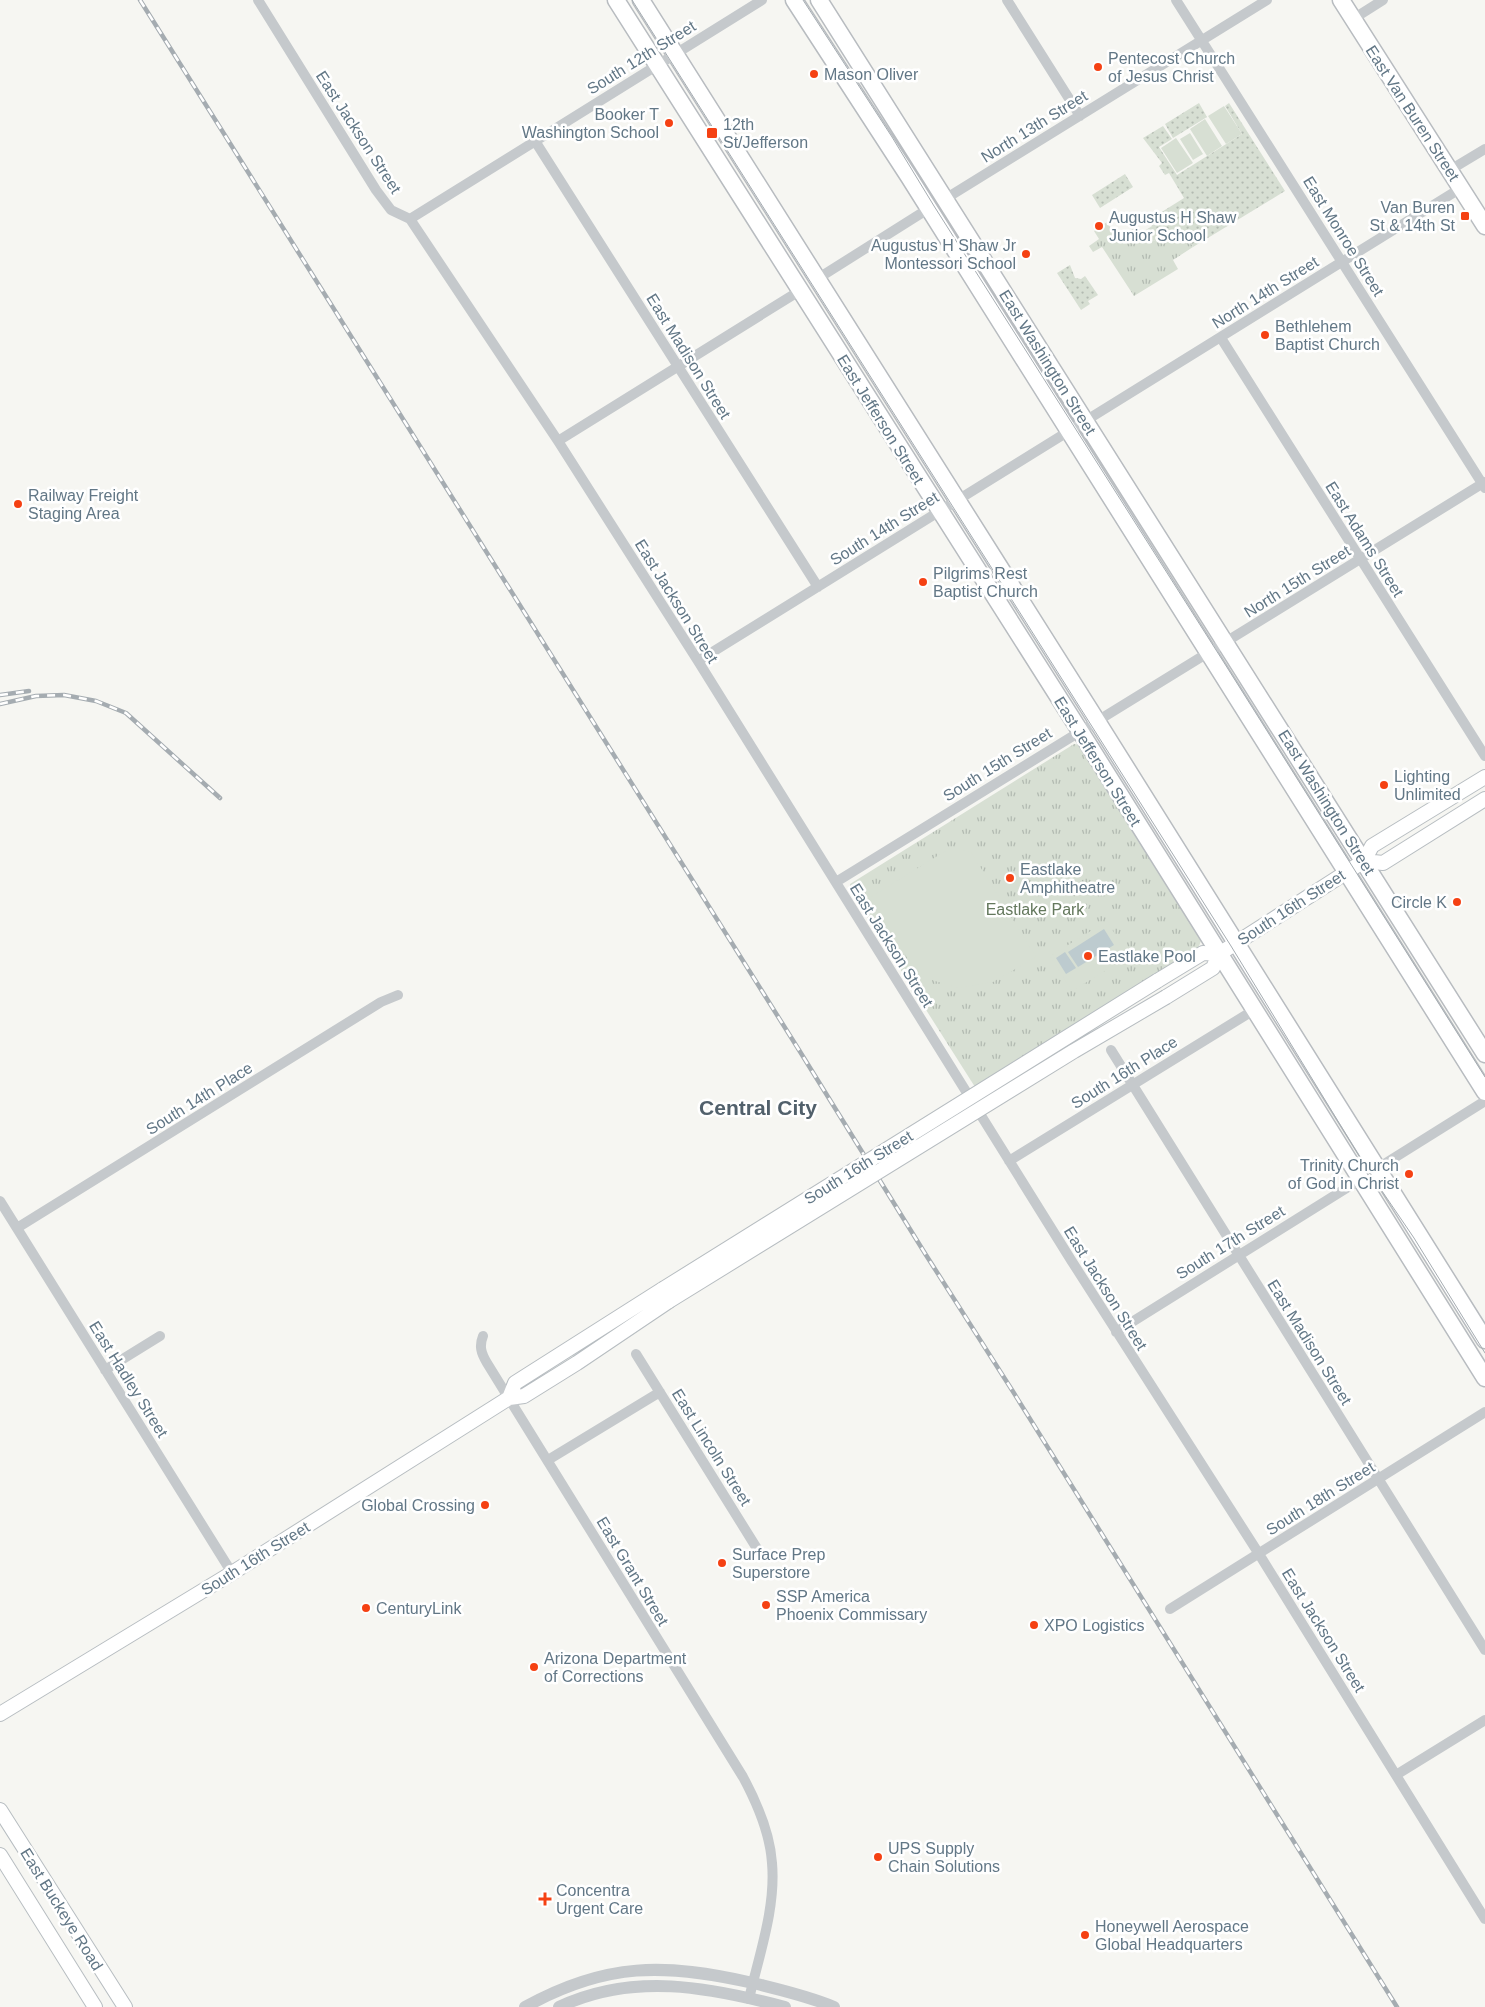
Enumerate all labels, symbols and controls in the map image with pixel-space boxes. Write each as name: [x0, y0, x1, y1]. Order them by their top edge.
street label: South 12th Street: [584, 17, 699, 98]
street label: East Van Buren Street: [1362, 42, 1463, 185]
place label: Pentecost Church of Jesus Christ: [1108, 50, 1235, 85]
marker: Pentecost Church of Jesus Christ: [1092, 61, 1104, 73]
place label: Mason Oliver: [824, 66, 919, 83]
street label: East Jackson Street: [313, 68, 405, 197]
marker: Mason Oliver: [808, 68, 820, 80]
street label: North 13th Street: [978, 87, 1091, 166]
place label: Booker T Washington School: [522, 106, 659, 141]
place label: 12th St/Jefferson: [723, 116, 808, 151]
marker: Booker T Washington School: [663, 117, 675, 129]
marker: 12th St/Jefferson: [705, 126, 719, 140]
street label: East Monroe Street: [1300, 173, 1388, 300]
place label: Van Buren St & 14th St: [1370, 199, 1456, 234]
place label: Augustus H Shaw Junior School: [1109, 209, 1237, 244]
marker: Van Buren St & 14th St: [1459, 210, 1471, 222]
marker: Augustus H Shaw Junior School: [1093, 220, 1105, 232]
place label: Augustus H Shaw Jr Montessori School: [871, 237, 1017, 272]
marker: Augustus H Shaw Jr Montessori School: [1020, 248, 1032, 260]
street label: North 14th Street: [1209, 253, 1322, 332]
street label: East Washington Street: [996, 287, 1099, 438]
street label: East Madison Street: [643, 291, 734, 422]
place label: Bethlehem Baptist Church: [1275, 318, 1380, 353]
marker: Bethlehem Baptist Church: [1259, 329, 1271, 341]
street label: East Jefferson Street: [834, 352, 928, 487]
street label: East Adams Street: [1322, 479, 1407, 600]
place label: Railway Freight Staging Area: [28, 487, 139, 522]
street label: South 14th Street: [827, 488, 942, 569]
marker: Railway Freight Staging Area: [12, 498, 24, 510]
street label: East Jackson Street: [632, 536, 722, 667]
street label: North 15th Street: [1241, 542, 1354, 621]
place label: Pilgrims Rest Baptist Church: [933, 565, 1038, 600]
marker: Pilgrims Rest Baptist Church: [917, 576, 929, 588]
street label: East Jefferson Street: [1051, 694, 1145, 829]
street label: South 15th Street: [940, 724, 1055, 805]
street label: East Washington Street: [1275, 727, 1378, 878]
place label: Lighting Unlimited: [1394, 768, 1461, 803]
marker: Lighting Unlimited: [1378, 779, 1390, 791]
place label: Eastlake Amphitheatre: [1020, 861, 1115, 896]
street label: South 16th Street: [1234, 866, 1349, 948]
marker: Eastlake Amphitheatre: [1004, 872, 1016, 884]
street label: East Jackson Street: [847, 880, 937, 1011]
place label: Circle K: [1391, 894, 1447, 911]
marker: Circle K: [1451, 896, 1463, 908]
park label: Eastlake Park: [986, 901, 1085, 918]
place label: Eastlake Pool: [1098, 948, 1196, 965]
marker: Eastlake Pool: [1082, 950, 1094, 962]
street label: South 16th Place: [1068, 1033, 1181, 1112]
street label: South 14th Place: [143, 1059, 256, 1138]
district label: Central City: [699, 1096, 817, 1119]
street label: South 16th Street: [801, 1127, 916, 1208]
place label: Trinity Church of God in Christ: [1288, 1157, 1400, 1192]
marker: Trinity Church of God in Christ: [1403, 1168, 1415, 1180]
street label: South 17th Street: [1173, 1202, 1288, 1283]
street label: East Jackson Street: [1061, 1223, 1151, 1354]
street label: East Madison Street: [1264, 1277, 1355, 1408]
street label: East Hadley Street: [86, 1318, 171, 1441]
street label: East Lincoln Street: [669, 1386, 755, 1509]
street label: South 18th Street: [1263, 1458, 1378, 1539]
place label: Global Crossing: [361, 1497, 475, 1514]
marker: Global Crossing: [479, 1499, 491, 1511]
street label: East Grant Street: [593, 1514, 672, 1629]
street label: South 16th Street: [198, 1518, 313, 1599]
place label: Surface Prep Superstore: [732, 1546, 825, 1581]
marker: Surface Prep Superstore: [716, 1557, 728, 1569]
street label: East Jackson Street: [1279, 1565, 1369, 1696]
place label: SSP America Phoenix Commissary: [776, 1588, 927, 1623]
marker: SSP America Phoenix Commissary: [760, 1599, 772, 1611]
place label: CenturyLink: [376, 1600, 462, 1617]
marker: CenturyLink: [360, 1602, 372, 1614]
place label: XPO Logistics: [1044, 1617, 1144, 1634]
marker: XPO Logistics: [1028, 1619, 1040, 1631]
place label: Arizona Department of Corrections: [544, 1650, 687, 1685]
marker: Arizona Department of Corrections: [528, 1661, 540, 1673]
place label: UPS Supply Chain Solutions: [888, 1840, 1000, 1875]
street label: East Buckeye Road: [17, 1845, 106, 1973]
marker: UPS Supply Chain Solutions: [872, 1851, 884, 1863]
place label: Concentra Urgent Care: [556, 1882, 643, 1917]
marker: Concentra Urgent Care: [538, 1892, 552, 1906]
place label: Honeywell Aerospace Global Headquarters: [1095, 1918, 1249, 1953]
marker: Honeywell Aerospace Global Headquarters: [1079, 1929, 1091, 1941]

